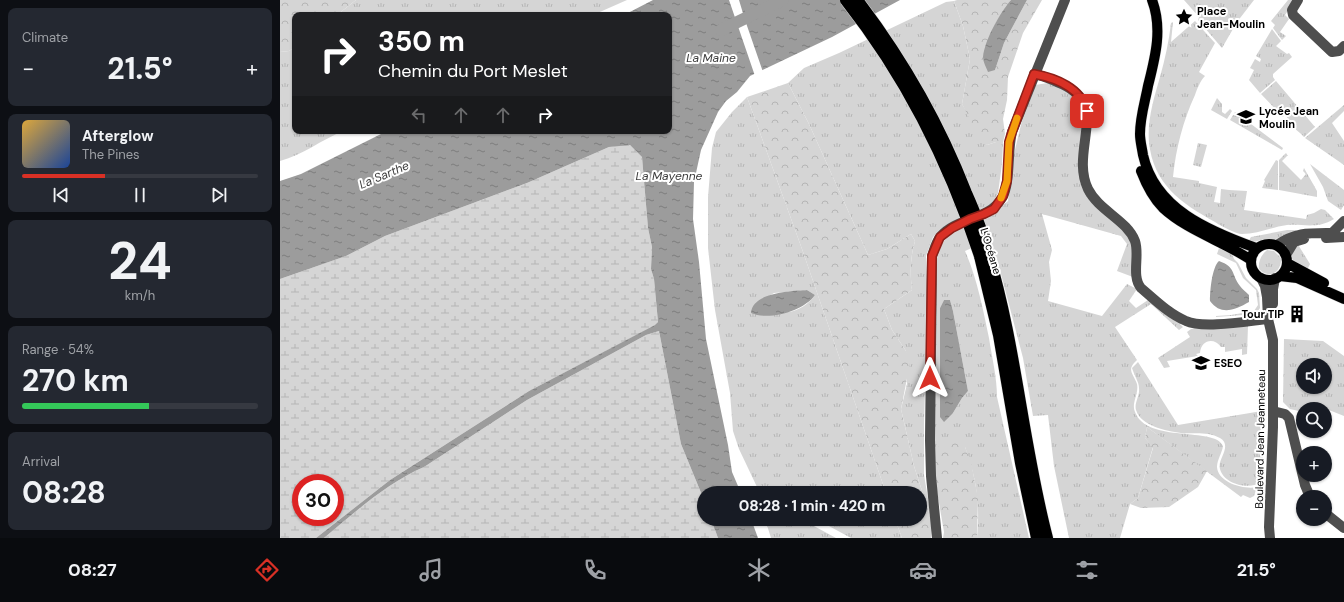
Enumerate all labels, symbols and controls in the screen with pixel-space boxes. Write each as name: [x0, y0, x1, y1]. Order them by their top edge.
place label: Place Jean-Moulin: [1197, 4, 1265, 31]
place icon: Place Jean-Moulin: [1174, 7, 1194, 27]
text: 350 m: [378, 23, 465, 60]
icon: right: [312, 28, 364, 80]
text: Climate: [22, 29, 68, 46]
text: 21.5°: [107, 49, 173, 88]
water label: La Maine: [686, 50, 736, 66]
text: −: [22, 54, 34, 83]
text: +: [246, 54, 258, 83]
text: Chemin du Port Meslet: [378, 59, 568, 83]
pin: [1070, 94, 1104, 128]
icon: arrive: [1076, 100, 1098, 122]
icon: left: [408, 104, 430, 126]
icon: ahead: [450, 104, 472, 126]
icon: ahead: [492, 104, 514, 126]
icon: right: [534, 104, 556, 126]
place label: Lycée Jean Moulin: [1259, 104, 1319, 131]
school or university icon: Lycée Jean Moulin: [1236, 107, 1256, 127]
text: Afterglow: [82, 126, 154, 146]
text: The Pines: [82, 146, 140, 163]
water label: La Sarthe: [357, 157, 412, 193]
water label: La Mayenne: [636, 168, 703, 184]
icon: previous: [50, 184, 72, 206]
icon: pause: [129, 184, 151, 206]
icon: next: [208, 184, 230, 206]
street label: L’Océane: [977, 226, 1005, 276]
text: 24: [108, 227, 172, 295]
text: km/h: [125, 287, 155, 304]
building icon: Tour TIP: [1287, 304, 1307, 324]
place label: Tour TIP: [1242, 307, 1284, 321]
text: Range · 54%: [22, 341, 94, 358]
school or university icon: ESEO: [1191, 353, 1211, 373]
place label: ESEO: [1214, 356, 1242, 370]
position arrow: [909, 357, 951, 399]
map controls: [1296, 358, 1332, 526]
button: sound: [1296, 358, 1332, 394]
text: 270 km: [22, 361, 129, 400]
street label: Boulevard Jean Jeanneteau: [1252, 369, 1268, 509]
button: search: [1296, 402, 1332, 438]
button: +: [1296, 446, 1332, 482]
text: Arrival: [22, 453, 60, 470]
text: 08:28: [22, 473, 106, 512]
speed limit sign: 30: [292, 474, 344, 526]
button: −: [1296, 490, 1332, 526]
text: 08:28 · 1 min · 420 m: [739, 496, 885, 516]
icon: directions: [253, 556, 281, 584]
icon: music: [417, 556, 445, 584]
icon: phone: [581, 556, 609, 584]
icon: climate: [745, 556, 773, 584]
icon: car: [909, 556, 937, 584]
icon: filters: [1073, 556, 1101, 584]
text: 08:27: [68, 558, 117, 582]
text: 21.5°: [1237, 558, 1276, 582]

